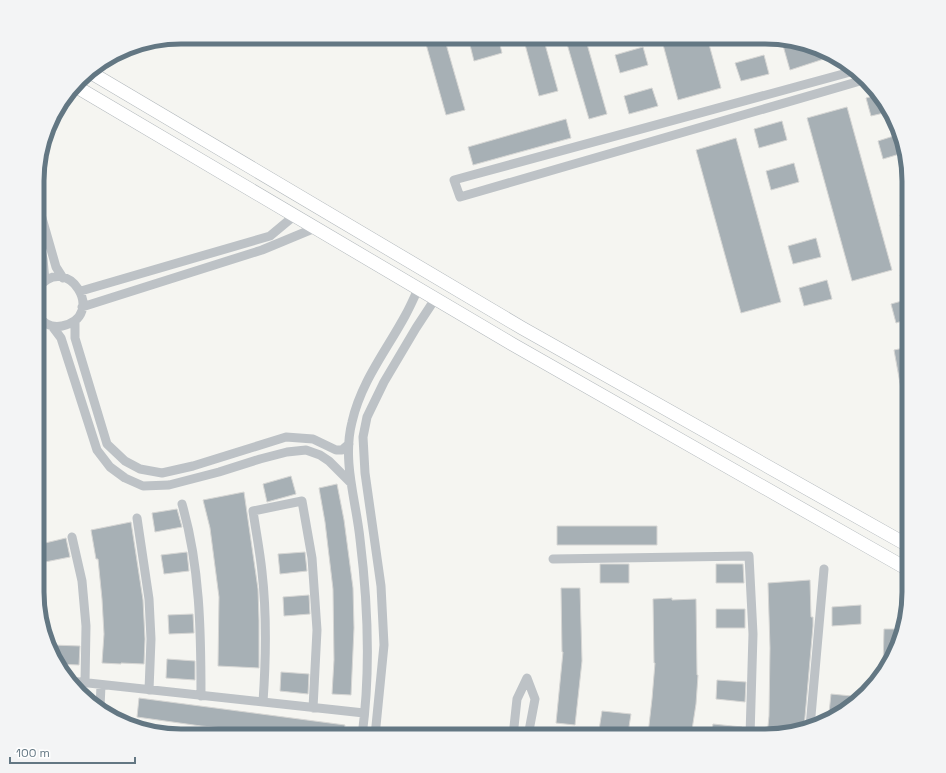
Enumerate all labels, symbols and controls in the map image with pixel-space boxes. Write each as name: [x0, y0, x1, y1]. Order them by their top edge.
scale bar: [10, 739, 135, 765]
text: 100 m: [16, 745, 50, 761]

